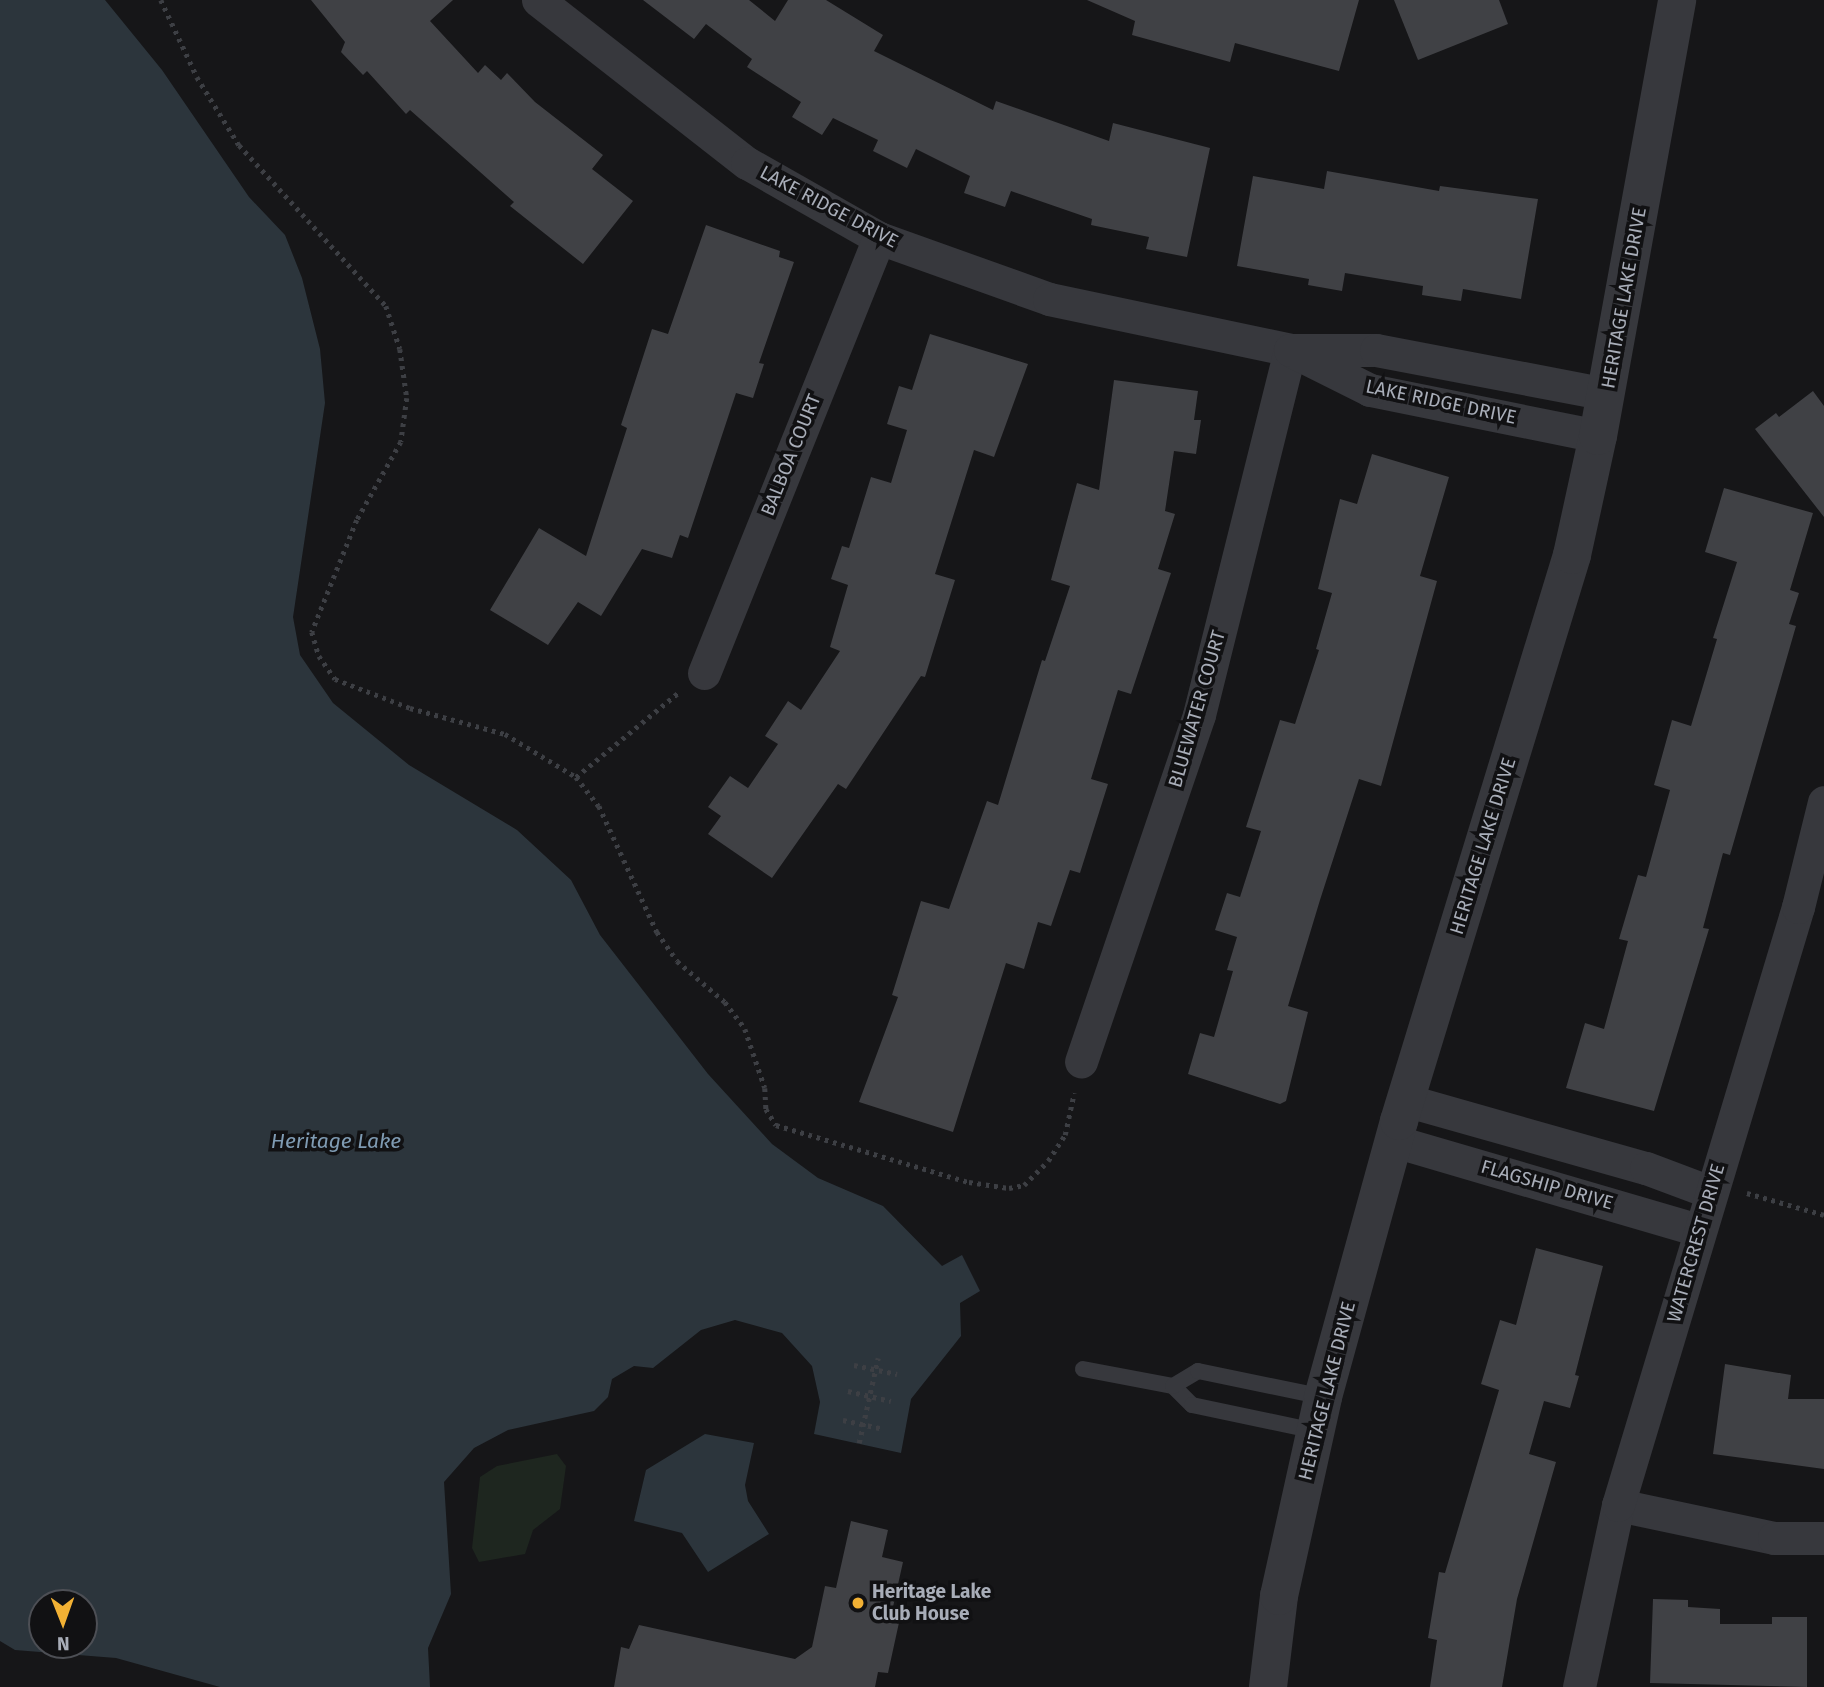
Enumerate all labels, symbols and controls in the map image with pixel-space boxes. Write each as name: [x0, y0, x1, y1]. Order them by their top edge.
street label: LAKE RIDGE DRIVE: [756, 161, 902, 253]
street label: HERITAGE LAKE DRIVE: [1597, 206, 1651, 390]
street label: LAKE RIDGE DRIVE: [1364, 375, 1518, 429]
street label: BALBOA COURT: [756, 391, 826, 519]
street label: BLUEWATER COURT: [1164, 628, 1230, 790]
street label: HERITAGE LAKE DRIVE: [1445, 755, 1521, 937]
water label: Heritage Lake: [271, 1128, 401, 1154]
street label: FLAGSHIP DRIVE: [1478, 1155, 1616, 1215]
street label: WATERCREST DRIVE: [1662, 1161, 1730, 1325]
street label: HERITAGE LAKE DRIVE: [1294, 1299, 1360, 1483]
place label: Heritage Lake Club House: [872, 1581, 991, 1625]
north arrow: [28, 1589, 98, 1659]
marker: Heritage Lake Club House: [850, 1595, 866, 1611]
text: N: [57, 1632, 70, 1655]

